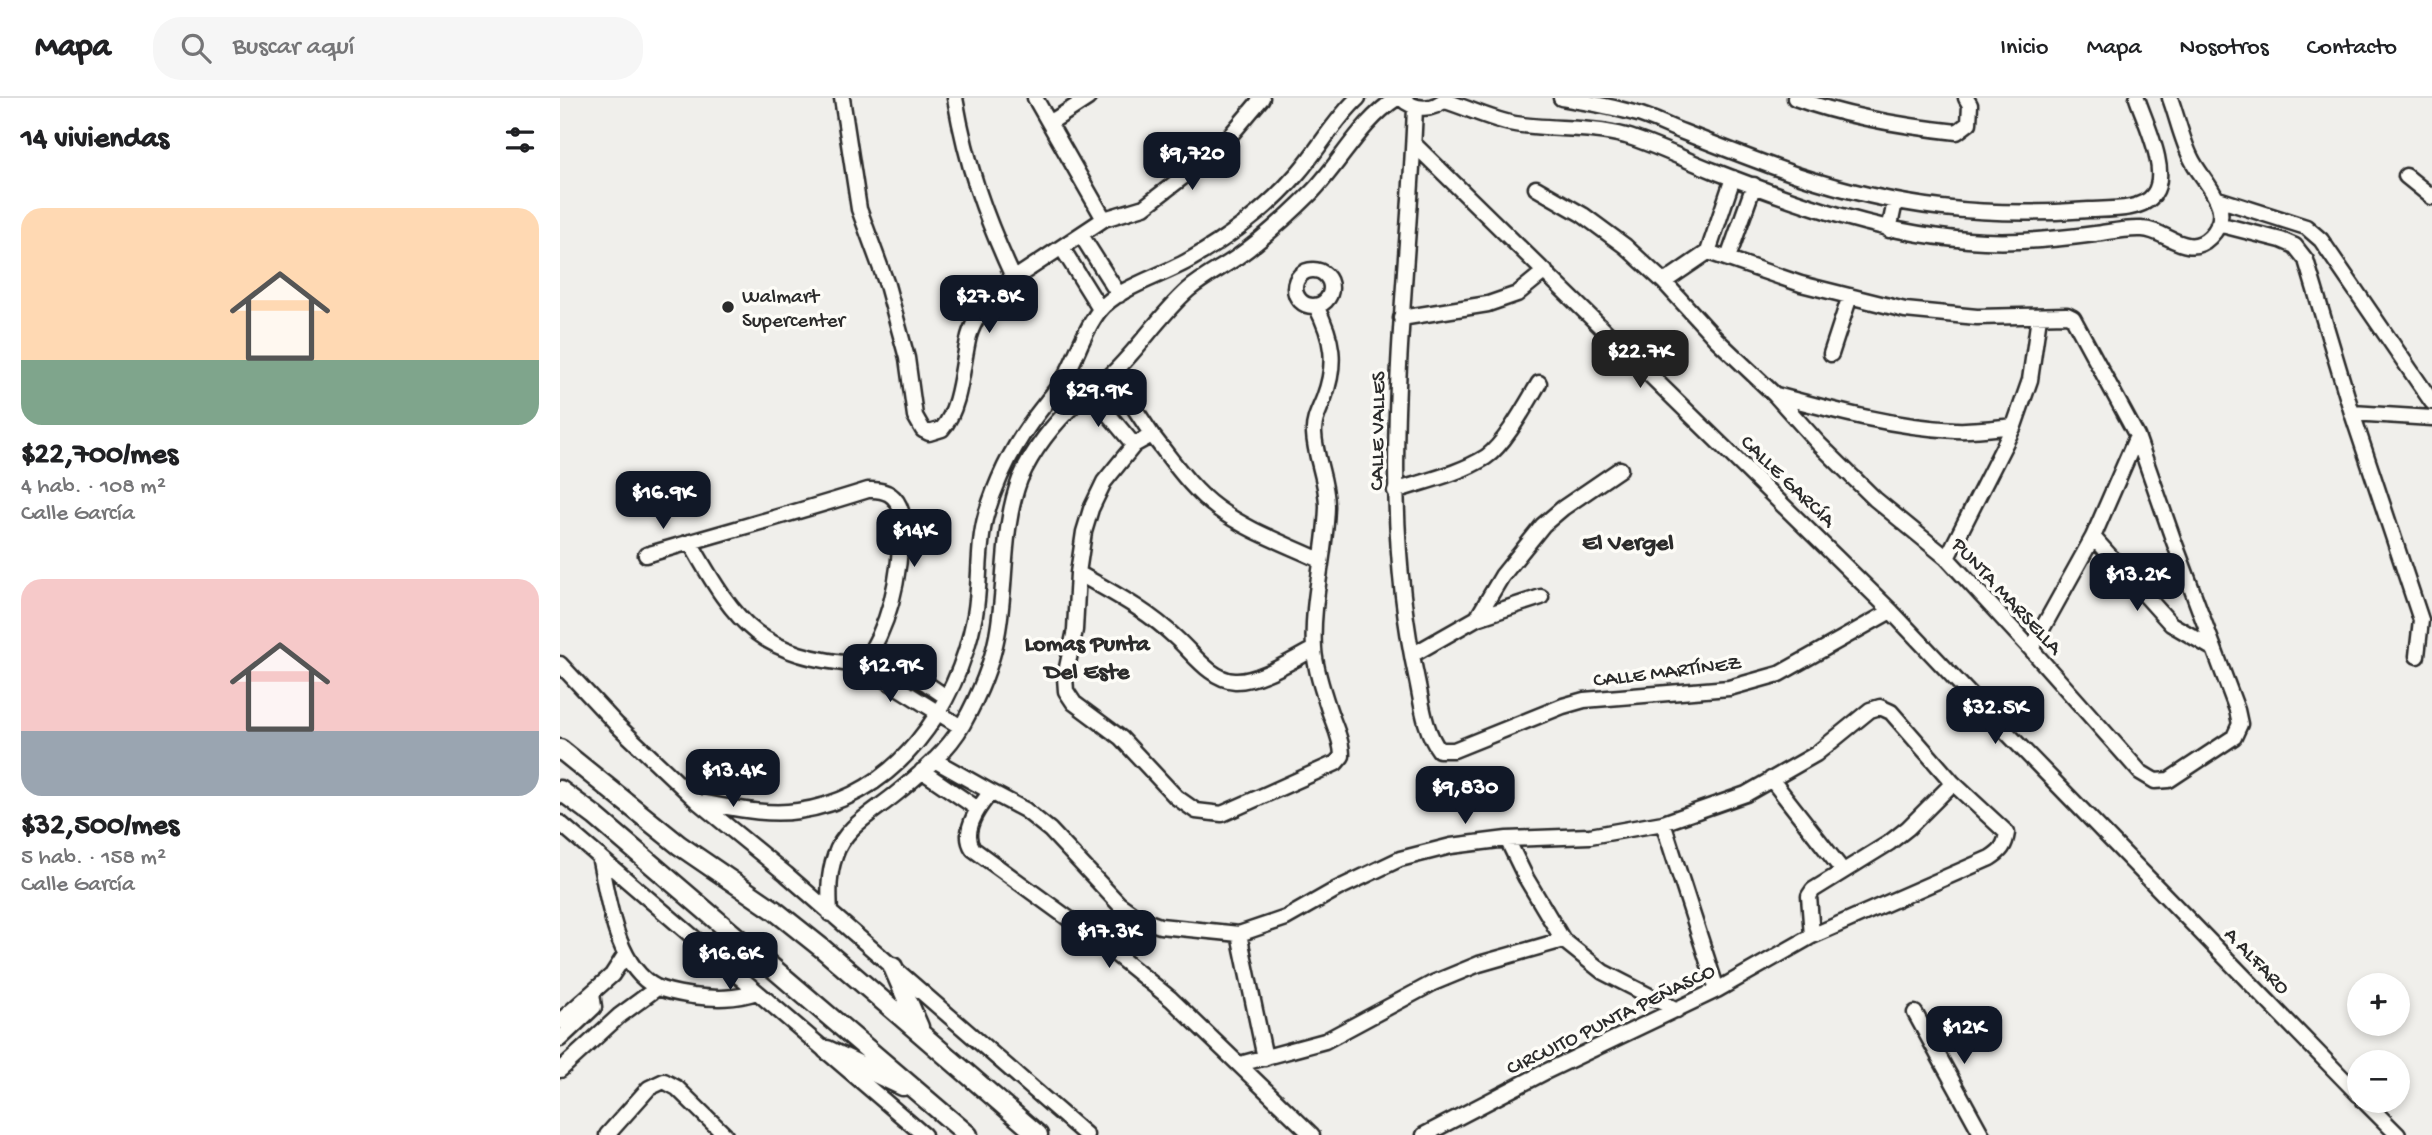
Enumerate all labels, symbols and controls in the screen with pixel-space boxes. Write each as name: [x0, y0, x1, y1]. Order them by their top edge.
search box: [153, 17, 643, 80]
text: Mapa: [35, 29, 111, 67]
icon: search: [177, 29, 215, 67]
text: Buscar aquí: [233, 33, 354, 64]
text: Inicio: [2000, 34, 2048, 63]
text: Mapa: [2086, 34, 2142, 63]
text: Nosotros: [2180, 34, 2269, 63]
text: Contacto: [2307, 34, 2397, 63]
icon: filters: [501, 121, 539, 159]
text: 14 viviendas: [21, 123, 169, 158]
pin: $9,720: [1135, 132, 1249, 192]
text: $9,720: [1159, 141, 1225, 168]
icon: home: [217, 253, 343, 379]
pin: $27.8K: [932, 275, 1046, 335]
text: $27.8K: [956, 284, 1022, 311]
place label: Walmart Supercenter: [742, 286, 847, 335]
marker: Walmart Supercenter: [720, 299, 736, 315]
pin: $22.7K: [1583, 330, 1697, 390]
text: $22.7K: [1608, 339, 1672, 366]
pin: $29.9K: [1041, 370, 1155, 429]
street label: CALLE VALLES: [1366, 371, 1393, 491]
text: $29.9K: [1066, 378, 1130, 405]
street label: CALLE GARCÍA: [1734, 431, 1841, 535]
text: $22,700/mes: [21, 439, 178, 474]
pin: $16.9K: [606, 472, 720, 531]
text: 4 hab. · 108 m²: [21, 474, 166, 501]
text: $16.9K: [632, 480, 694, 507]
text: Calle García: [21, 501, 135, 528]
pin: $14K: [873, 510, 955, 569]
text: $14K: [892, 518, 936, 545]
district label: El Vergel: [1582, 530, 1674, 559]
street label: PUNTA MARSELLA: [1944, 533, 2067, 662]
pin: $13.2K: [2080, 554, 2194, 613]
text: $13.2K: [2106, 562, 2168, 589]
icon: home: [217, 624, 343, 750]
district label: Lomas Punta Del Este: [1024, 631, 1151, 688]
pin: $12.9K: [833, 644, 947, 704]
street label: CALLE MARTÍNEZ: [1592, 652, 1743, 695]
text: $12.9K: [859, 653, 921, 680]
pin: $32.5K: [1938, 686, 2052, 746]
text: $32.5K: [1962, 695, 2028, 722]
pin: $13.4K: [676, 750, 790, 809]
text: $13.4K: [702, 758, 764, 785]
pin: $9,830: [1408, 766, 1522, 826]
text: $9,830: [1432, 775, 1498, 802]
text: $32,500/mes: [21, 810, 179, 845]
text: 5 hab. · 158 m²: [21, 845, 166, 872]
text: Calle García: [21, 872, 135, 899]
pin: $17.3K: [1052, 910, 1166, 970]
text: $17.3K: [1077, 919, 1141, 946]
street label: A ALFARO: [2217, 923, 2294, 1002]
pin: $16.6K: [673, 932, 787, 992]
text: $16.6K: [699, 941, 761, 968]
street label: CIRCUITO PUNTA PEÑASCO: [1503, 960, 1720, 1083]
map controls: [2347, 973, 2410, 1113]
button: +: [2347, 973, 2410, 1036]
pin: $12K: [1923, 1006, 2005, 1066]
text: $12K: [1942, 1015, 1986, 1042]
button: −: [2347, 1050, 2410, 1113]

